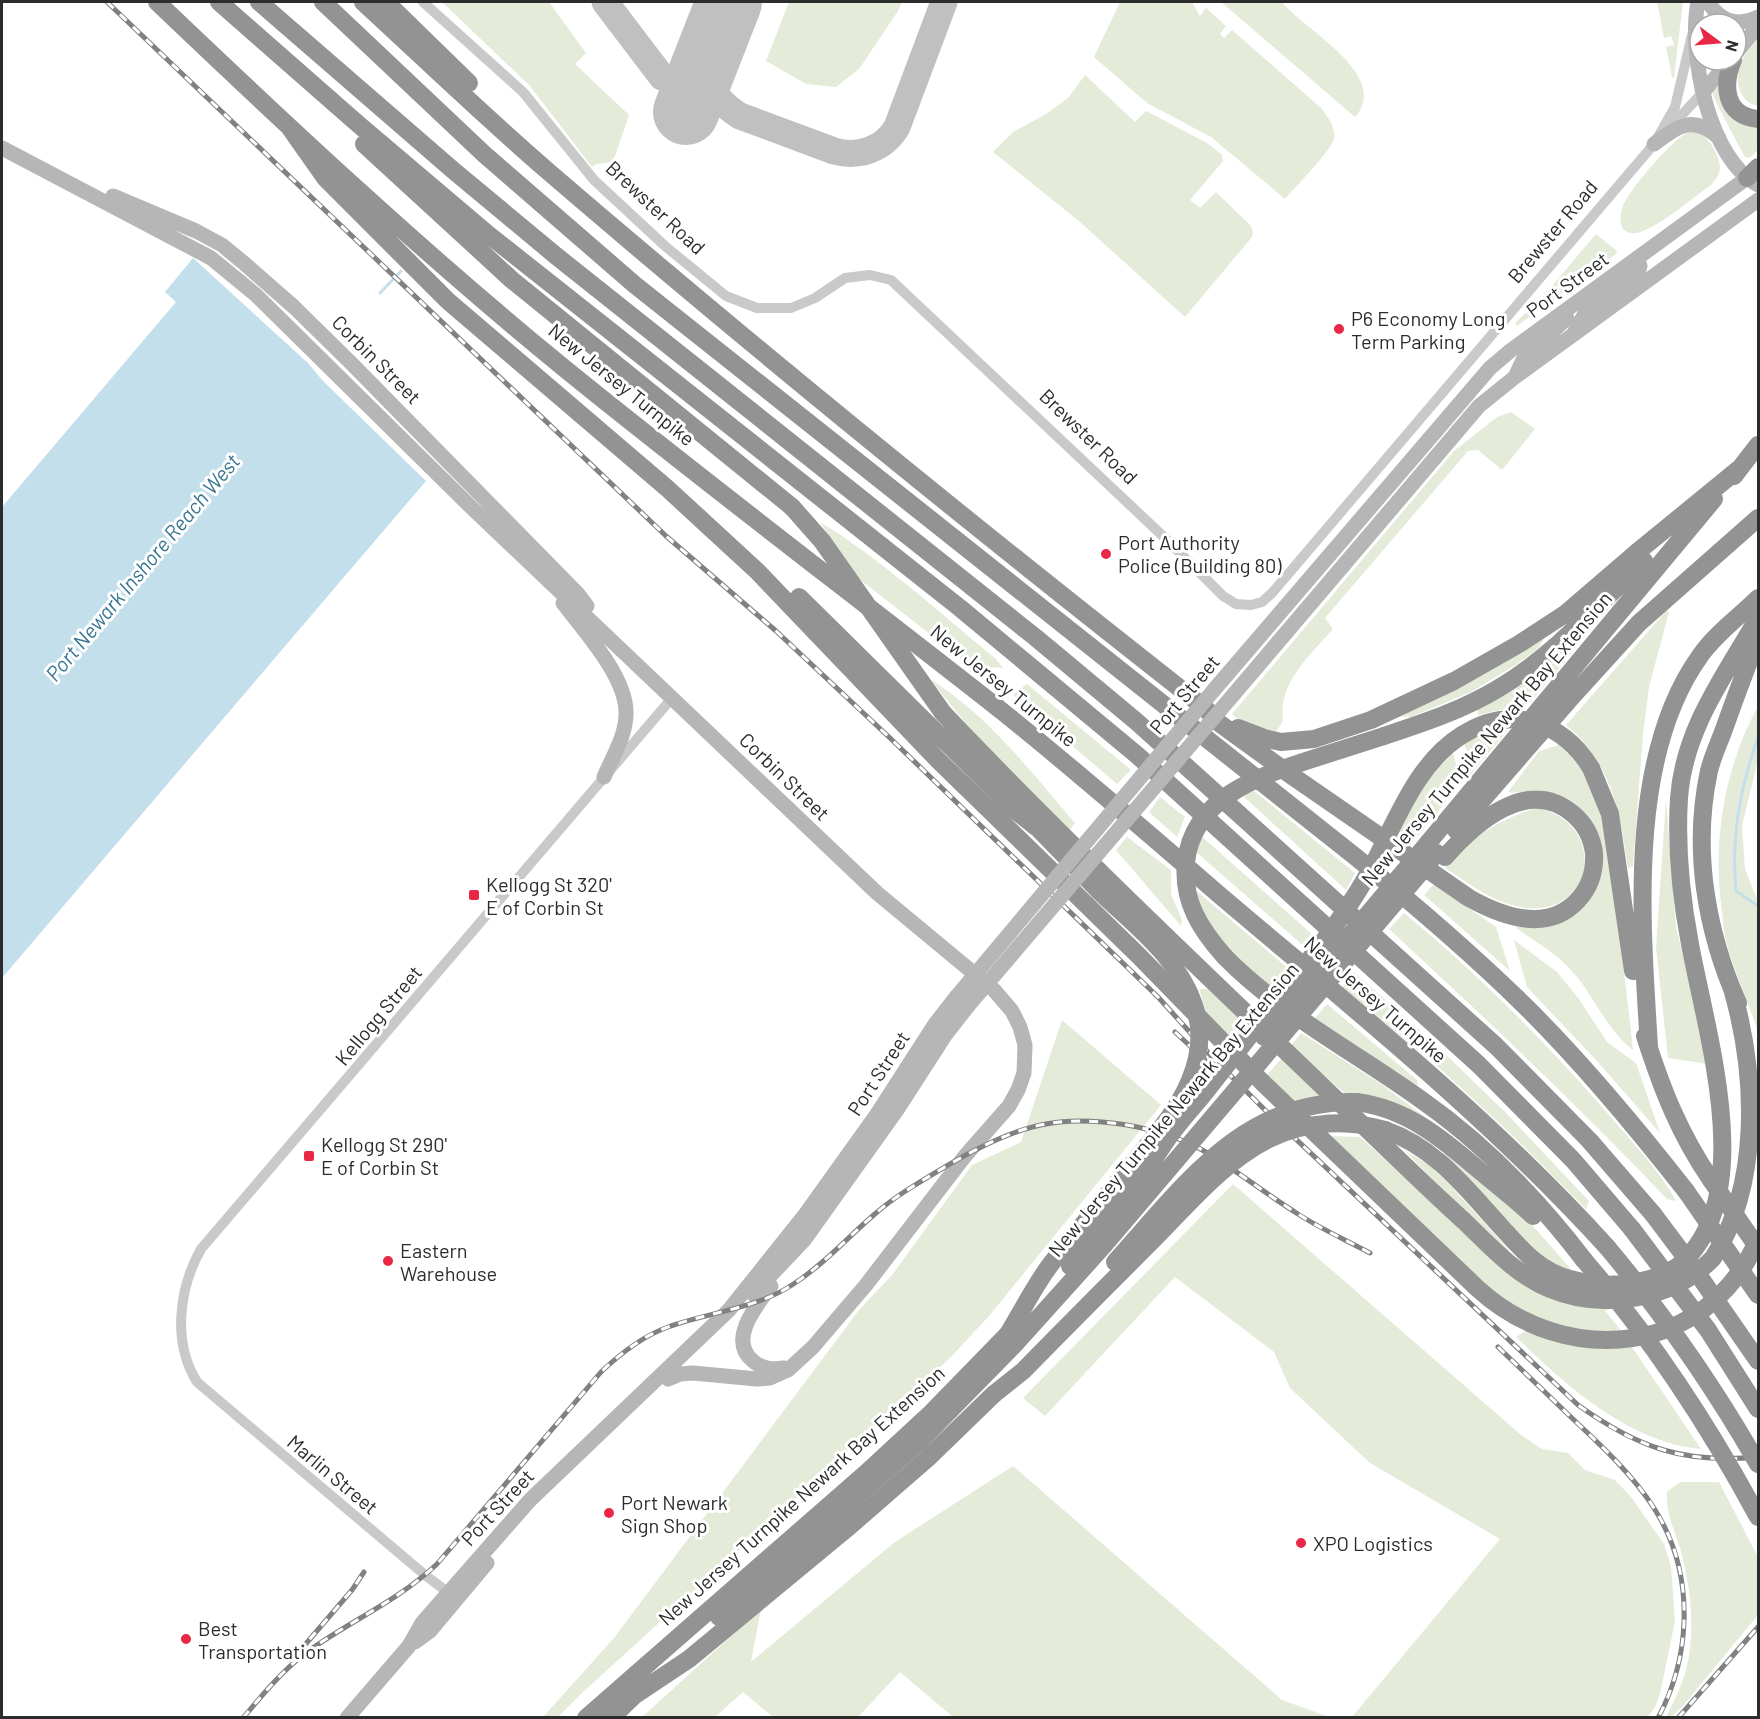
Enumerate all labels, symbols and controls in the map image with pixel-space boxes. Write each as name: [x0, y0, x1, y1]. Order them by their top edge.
north arrow: [1688, 12, 1748, 72]
text: N: [1722, 39, 1743, 54]
street label: Brewster Road: [601, 155, 711, 259]
street label: Brewster Road: [1502, 175, 1602, 287]
street label: Port Street: [1521, 246, 1613, 322]
place label: P6 Economy Long Term Parking: [1351, 306, 1505, 353]
street label: Corbin Street: [328, 310, 426, 408]
street label: New Jersey Turnpike: [544, 318, 700, 450]
marker: P6 Economy Long Term Parking: [1332, 322, 1346, 336]
street label: Brewster Road: [1035, 383, 1143, 489]
water label: Port Newark Inshore Reach West: [40, 448, 245, 685]
place label: Port Authority Police (Building 80): [1118, 530, 1282, 577]
marker: Port Authority Police (Building 80): [1099, 547, 1113, 561]
street label: New Jersey Turnpike Newark Bay Extension: [1356, 586, 1616, 890]
street label: New Jersey Turnpike: [926, 619, 1082, 751]
street label: Port Street: [1144, 650, 1224, 738]
street label: Corbin Street: [735, 727, 835, 825]
place label: Kellogg St 320' E of Corbin St: [486, 872, 612, 919]
marker: Kellogg St 320' E of Corbin St: [467, 888, 481, 902]
street label: New Jersey Turnpike: [1300, 931, 1452, 1067]
street label: New Jersey Turnpike Newark Bay Extension: [1043, 957, 1303, 1261]
street label: Kellogg Street: [329, 960, 427, 1070]
street label: Port Street: [842, 1026, 914, 1120]
place label: Kellogg St 290' E of Corbin St: [321, 1132, 447, 1179]
marker: Kellogg St 290' E of Corbin St: [302, 1149, 316, 1163]
place label: Eastern Warehouse: [400, 1238, 497, 1285]
marker: Eastern Warehouse: [381, 1254, 395, 1268]
street label: New Jersey Turnpike Newark Bay Extension: [653, 1360, 949, 1630]
street label: Marlin Street: [283, 1429, 383, 1519]
street label: Port Street: [456, 1464, 538, 1550]
place label: Port Newark Sign Shop: [621, 1490, 728, 1537]
marker: Port Newark Sign Shop: [602, 1506, 616, 1520]
place label: XPO Logistics: [1313, 1531, 1433, 1555]
marker: XPO Logistics: [1294, 1536, 1308, 1550]
place label: Best Transportation: [198, 1616, 327, 1663]
marker: Best Transportation: [179, 1632, 193, 1646]

